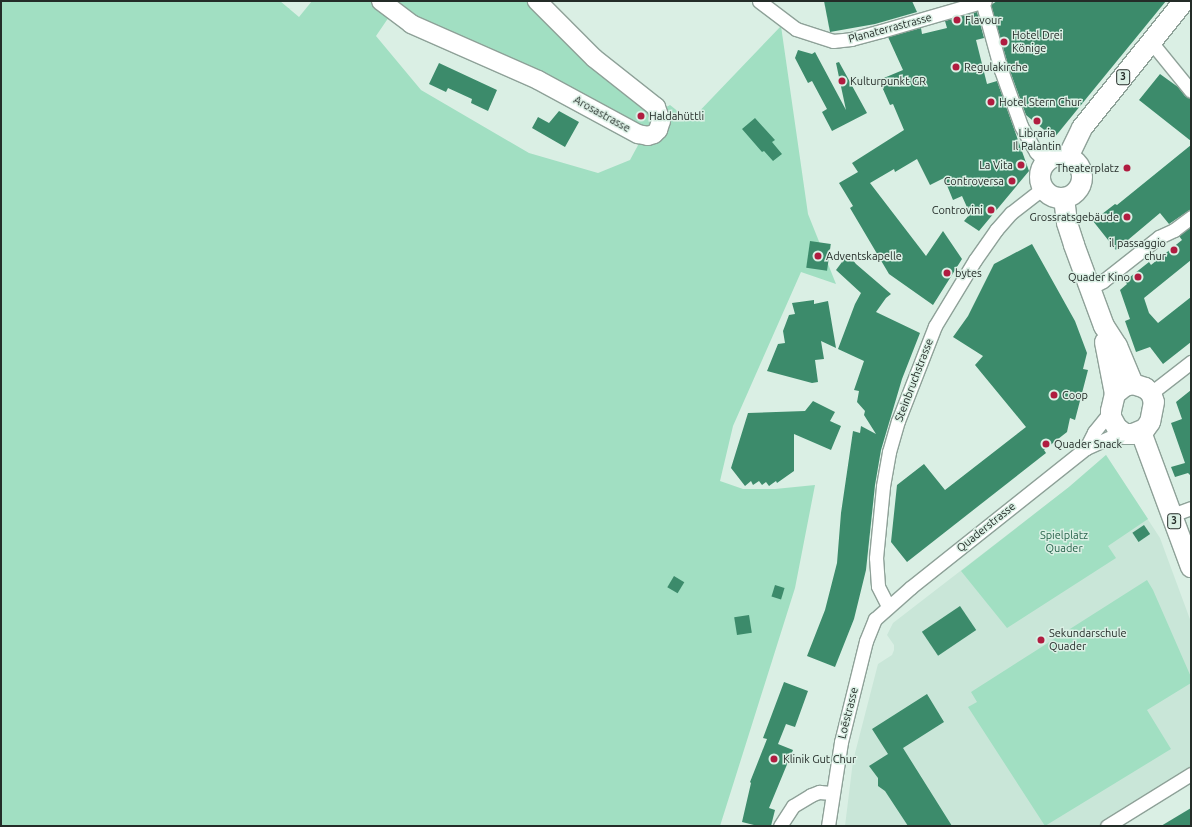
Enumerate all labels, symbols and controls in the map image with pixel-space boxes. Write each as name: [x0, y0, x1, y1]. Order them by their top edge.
street label: Planaterrastrasse: [847, 11, 933, 45]
place label: Flavour: [965, 13, 1002, 27]
marker: Flavour: [952, 15, 962, 25]
place label: Hotel Drei Könige: [1012, 29, 1063, 55]
marker: Hotel Drei Könige: [999, 37, 1009, 47]
place label: Regulakirche: [964, 60, 1028, 74]
marker: Regulakirche: [951, 62, 961, 72]
road number: 3: [1116, 69, 1130, 85]
place label: Kulturpunkt GR: [850, 74, 926, 88]
marker: Kulturpunkt GR: [837, 76, 847, 86]
street label: Arosastrasse: [571, 93, 633, 135]
place label: Hotel Stern Chur: [999, 95, 1081, 109]
marker: Hotel Stern Chur: [986, 97, 996, 107]
place label: Haldahüttli: [649, 109, 704, 123]
marker: Haldahüttli: [636, 111, 646, 121]
marker: Libraria Il Palantin: [1032, 116, 1042, 126]
place label: Libraria Il Palantin: [1013, 127, 1061, 153]
place label: La Vita: [979, 158, 1013, 172]
marker: La Vita: [1016, 160, 1026, 170]
place label: Theaterplatz: [1056, 161, 1119, 175]
marker: Theaterplatz: [1122, 163, 1132, 173]
place label: Controversa: [944, 174, 1004, 188]
marker: Controversa: [1007, 176, 1017, 186]
place label: Controvini: [932, 203, 983, 217]
marker: Controvini: [986, 205, 996, 215]
place label: Grossratsgebäude: [1029, 210, 1119, 224]
marker: Grossratsgebäude: [1122, 212, 1132, 222]
place label: il passaggio chur: [1109, 237, 1166, 263]
marker: il passaggio chur: [1169, 245, 1179, 255]
place label: Adventskapelle: [826, 249, 902, 263]
marker: Adventskapelle: [813, 251, 823, 261]
place label: bytes: [955, 266, 982, 280]
marker: bytes: [942, 268, 952, 278]
place label: Quader Kino: [1068, 270, 1130, 284]
marker: Quader Kino: [1133, 272, 1143, 282]
street label: Steinbruchstrasse: [892, 337, 936, 423]
place label: Coop: [1062, 388, 1088, 402]
marker: Coop: [1049, 390, 1059, 400]
place label: Quader Snack: [1054, 437, 1122, 451]
marker: Quader Snack: [1041, 439, 1051, 449]
street label: Quaderstrasse: [954, 499, 1018, 555]
road number: 3: [1167, 513, 1181, 529]
park label: Spielplatz Quader: [1040, 529, 1088, 555]
place label: Sekundarschule Quader: [1049, 627, 1127, 653]
marker: Sekundarschule Quader: [1036, 635, 1046, 645]
street label: Loëstrasse: [835, 686, 861, 740]
place label: Klinik Gut Chur: [783, 752, 856, 766]
marker: Klinik Gut Chur: [768, 753, 780, 765]

